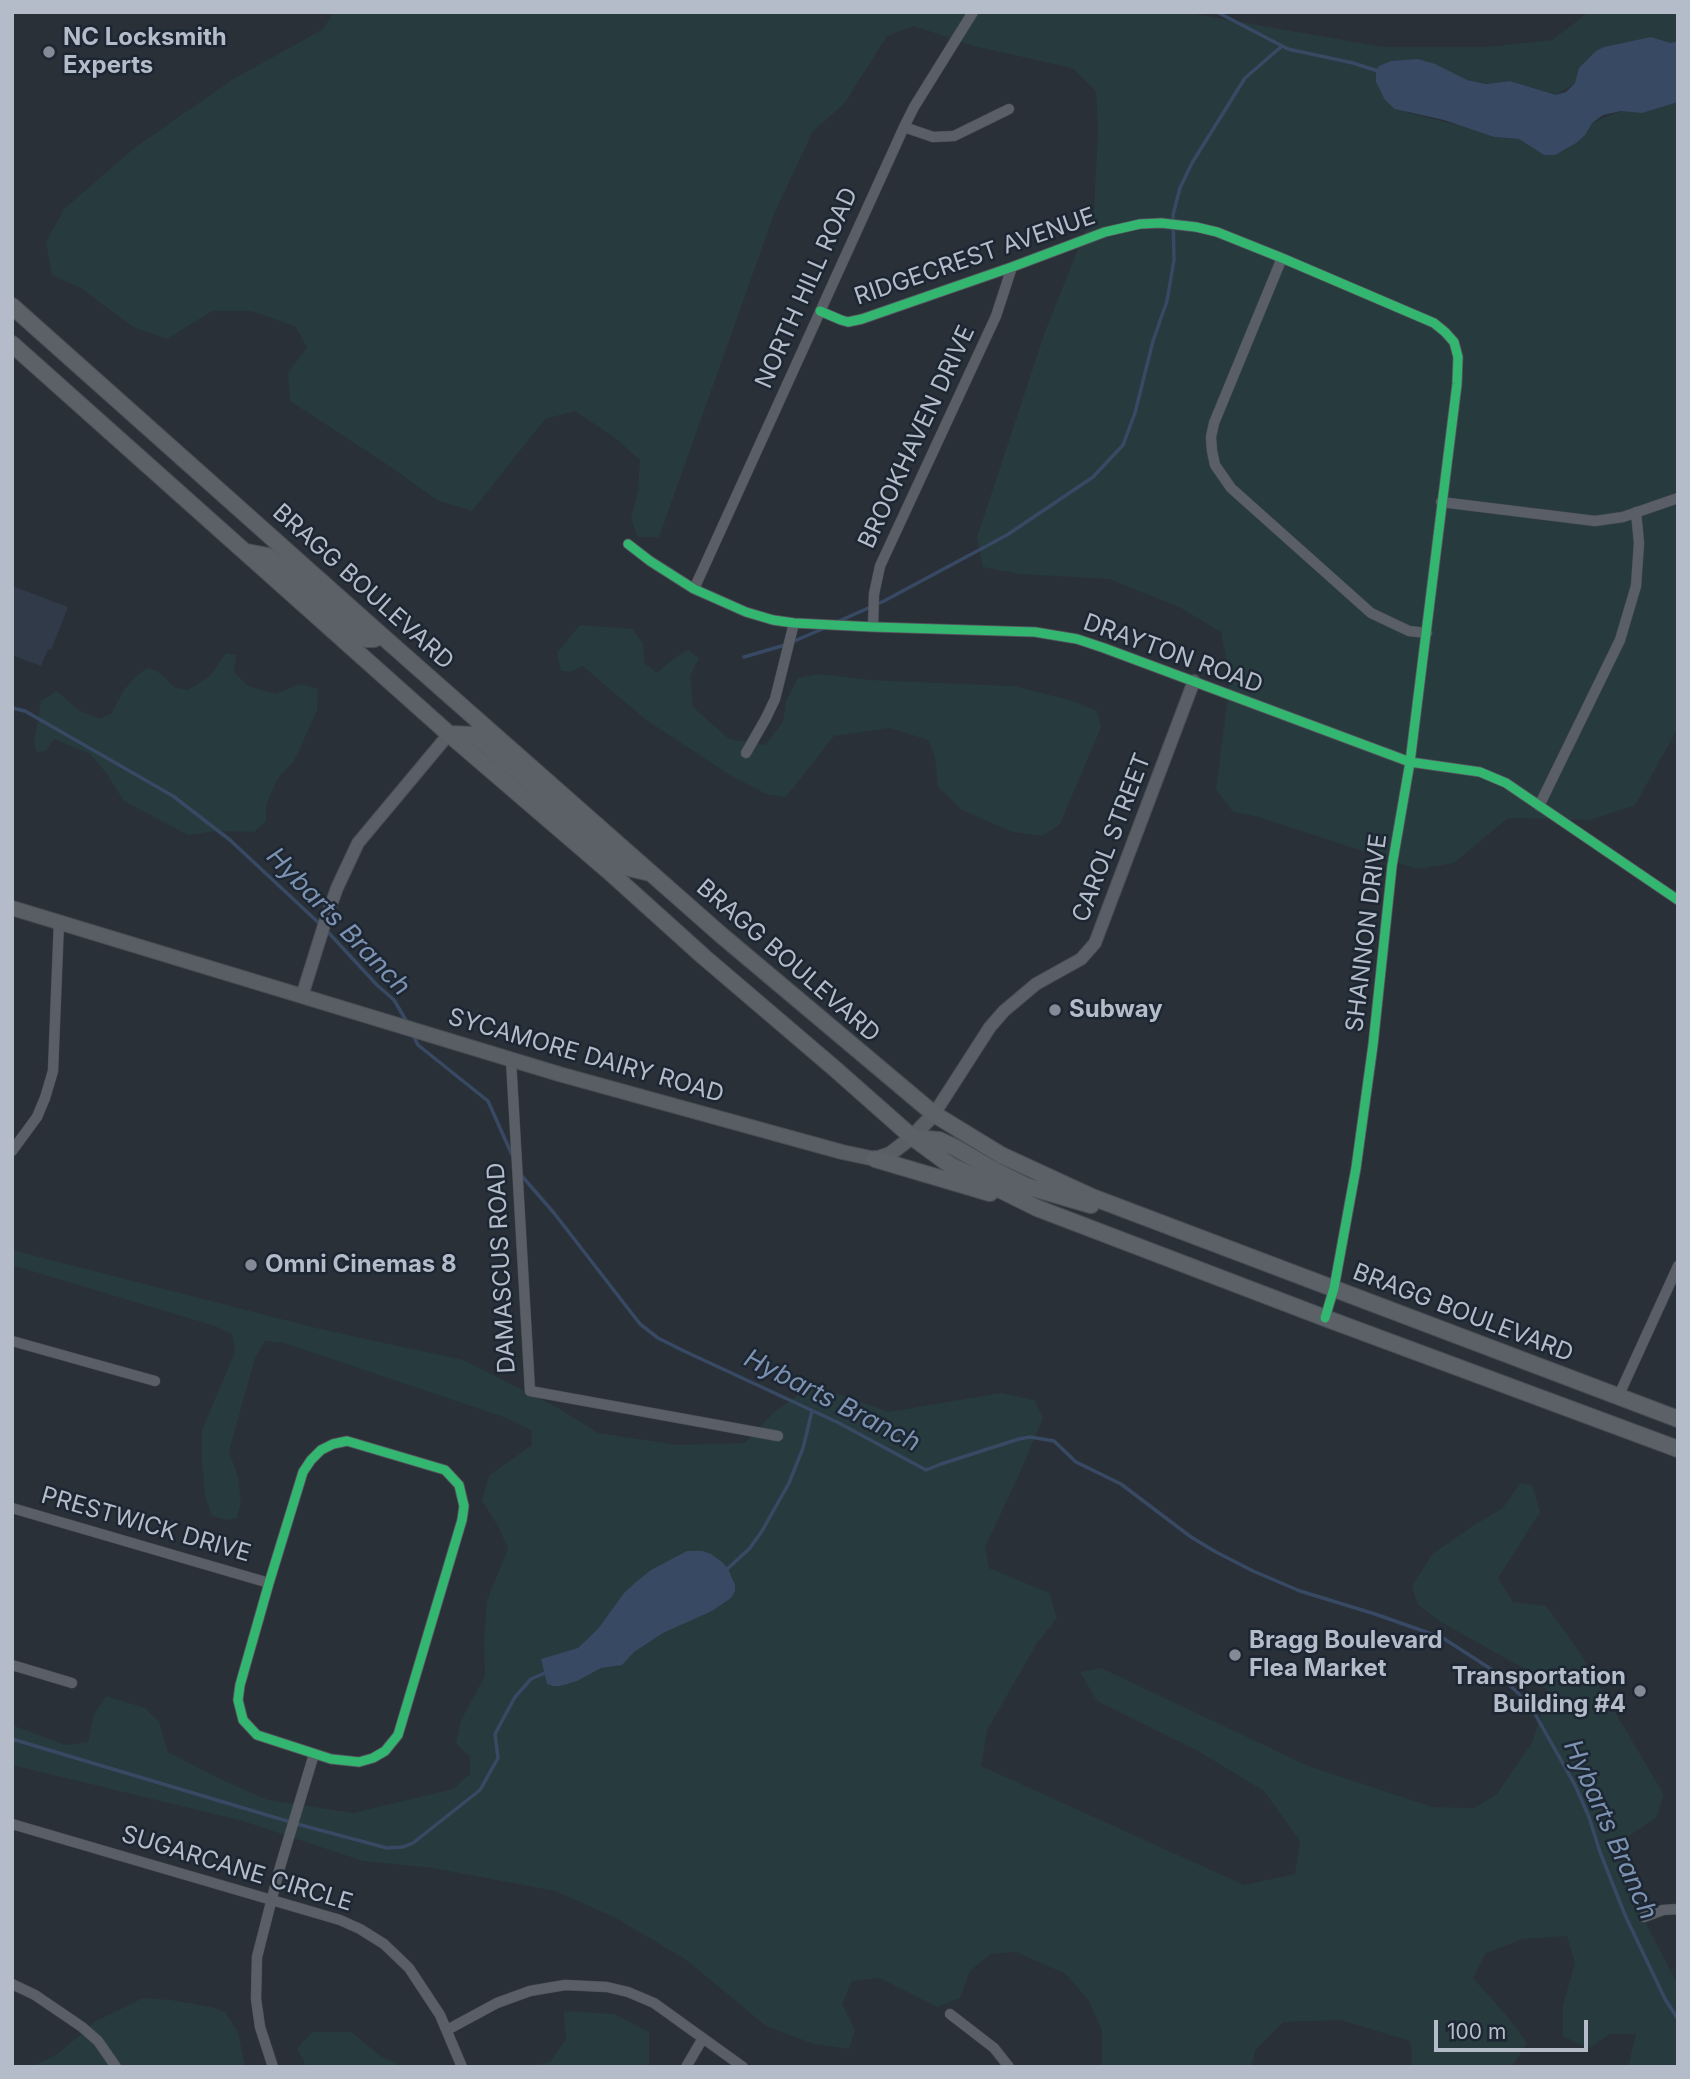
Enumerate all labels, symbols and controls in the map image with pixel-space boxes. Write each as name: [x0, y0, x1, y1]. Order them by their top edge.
place label: NC Locksmith Experts: [63, 24, 227, 80]
marker: NC Locksmith Experts: [41, 44, 57, 60]
street label: NORTH HILL ROAD: [750, 183, 864, 393]
street label: RIDGECREST AVENUE: [851, 202, 1099, 312]
street label: BROOKHAVEN DRIVE: [853, 321, 981, 553]
street label: BRAGG BOULEVARD: [267, 498, 459, 676]
street label: DRAYTON ROAD: [1079, 608, 1267, 700]
street label: CAROL STREET: [1067, 750, 1157, 926]
street label: SHANNON DRIVE: [1341, 832, 1393, 1034]
water label: Hybarts Branch: [260, 842, 416, 1002]
street label: BRAGG BOULEVARD: [690, 874, 886, 1048]
place label: Subway: [1069, 996, 1163, 1024]
marker: Subway: [1047, 1002, 1063, 1018]
street label: SYCAMORE DAIRY ROAD: [445, 1003, 727, 1109]
street label: DAMASCUS ROAD: [482, 1162, 522, 1374]
place label: Omni Cinemas 8: [265, 1251, 457, 1279]
marker: Omni Cinemas 8: [243, 1257, 259, 1273]
street label: BRAGG BOULEVARD: [1349, 1258, 1577, 1368]
water label: Hybarts Branch: [739, 1343, 925, 1459]
street label: PRESTWICK DRIVE: [38, 1481, 254, 1569]
place label: Bragg Boulevard Flea Market: [1249, 1627, 1443, 1683]
marker: Bragg Boulevard Flea Market: [1227, 1647, 1243, 1663]
place label: Transportation Building #4: [1452, 1663, 1626, 1719]
marker: Transportation Building #4: [1632, 1683, 1648, 1699]
water label: Hybarts Branch: [1556, 1735, 1664, 1925]
street label: SUGARCANE CIRCLE: [118, 1820, 356, 1918]
scale bar: [1438, 2006, 1592, 2050]
text: 100 m: [1447, 2019, 1506, 2044]

